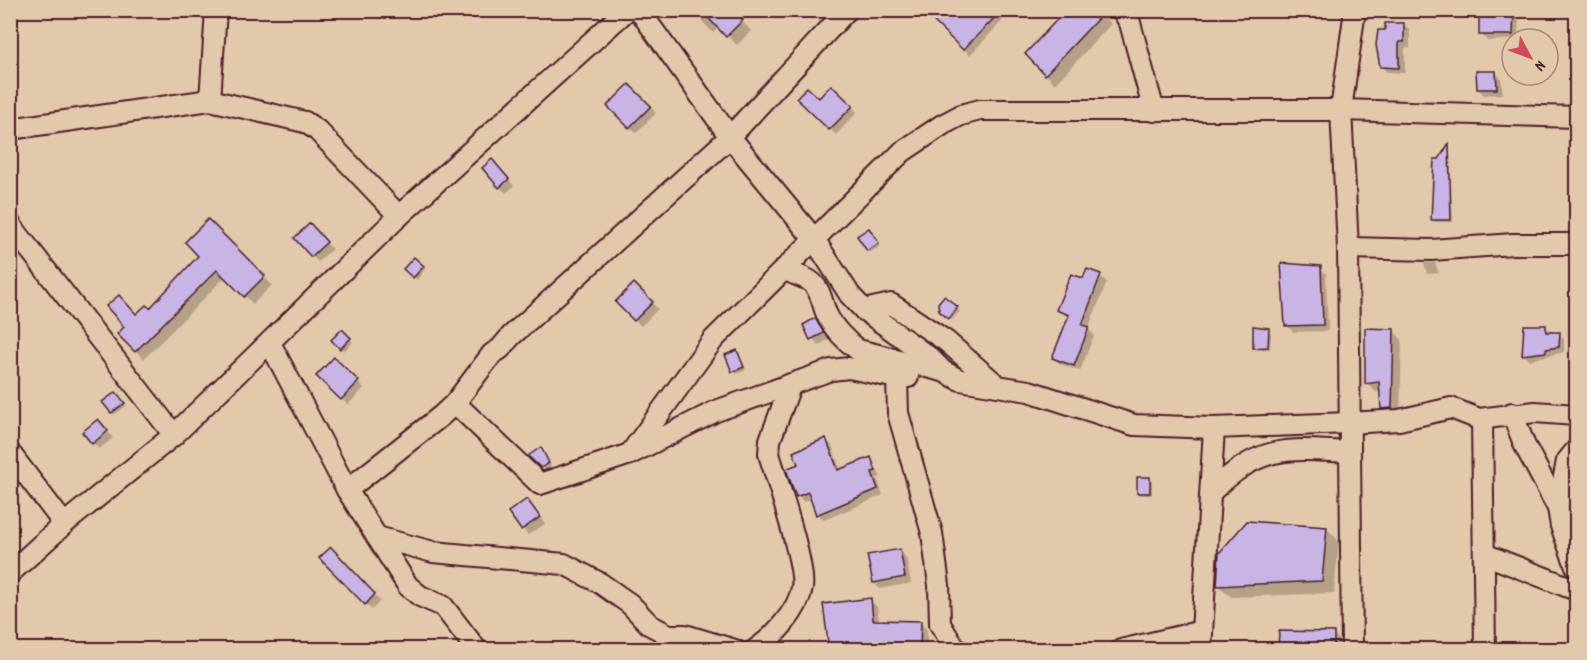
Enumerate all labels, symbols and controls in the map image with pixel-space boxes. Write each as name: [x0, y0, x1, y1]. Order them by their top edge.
north arrow: [1500, 27, 1560, 87]
text: N: [1528, 55, 1551, 76]

